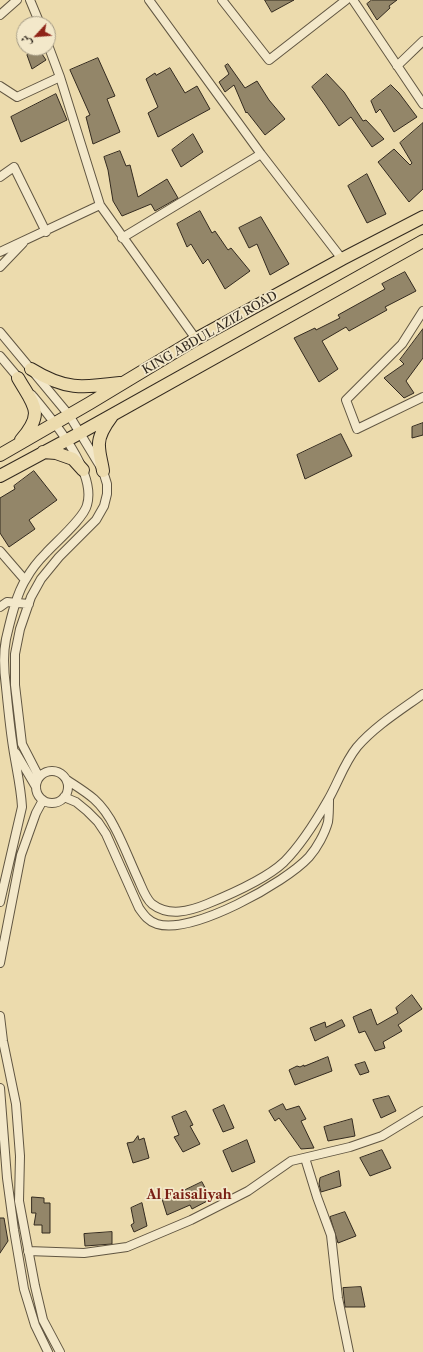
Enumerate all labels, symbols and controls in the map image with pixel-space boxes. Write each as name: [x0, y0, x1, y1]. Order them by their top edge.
north arrow: [16, 16, 56, 56]
text: ش: [17, 33, 35, 49]
street label: KING ABDUL AZIZ ROAD: [140, 288, 280, 378]
district label: Al Faisaliyah: [146, 1187, 232, 1203]

